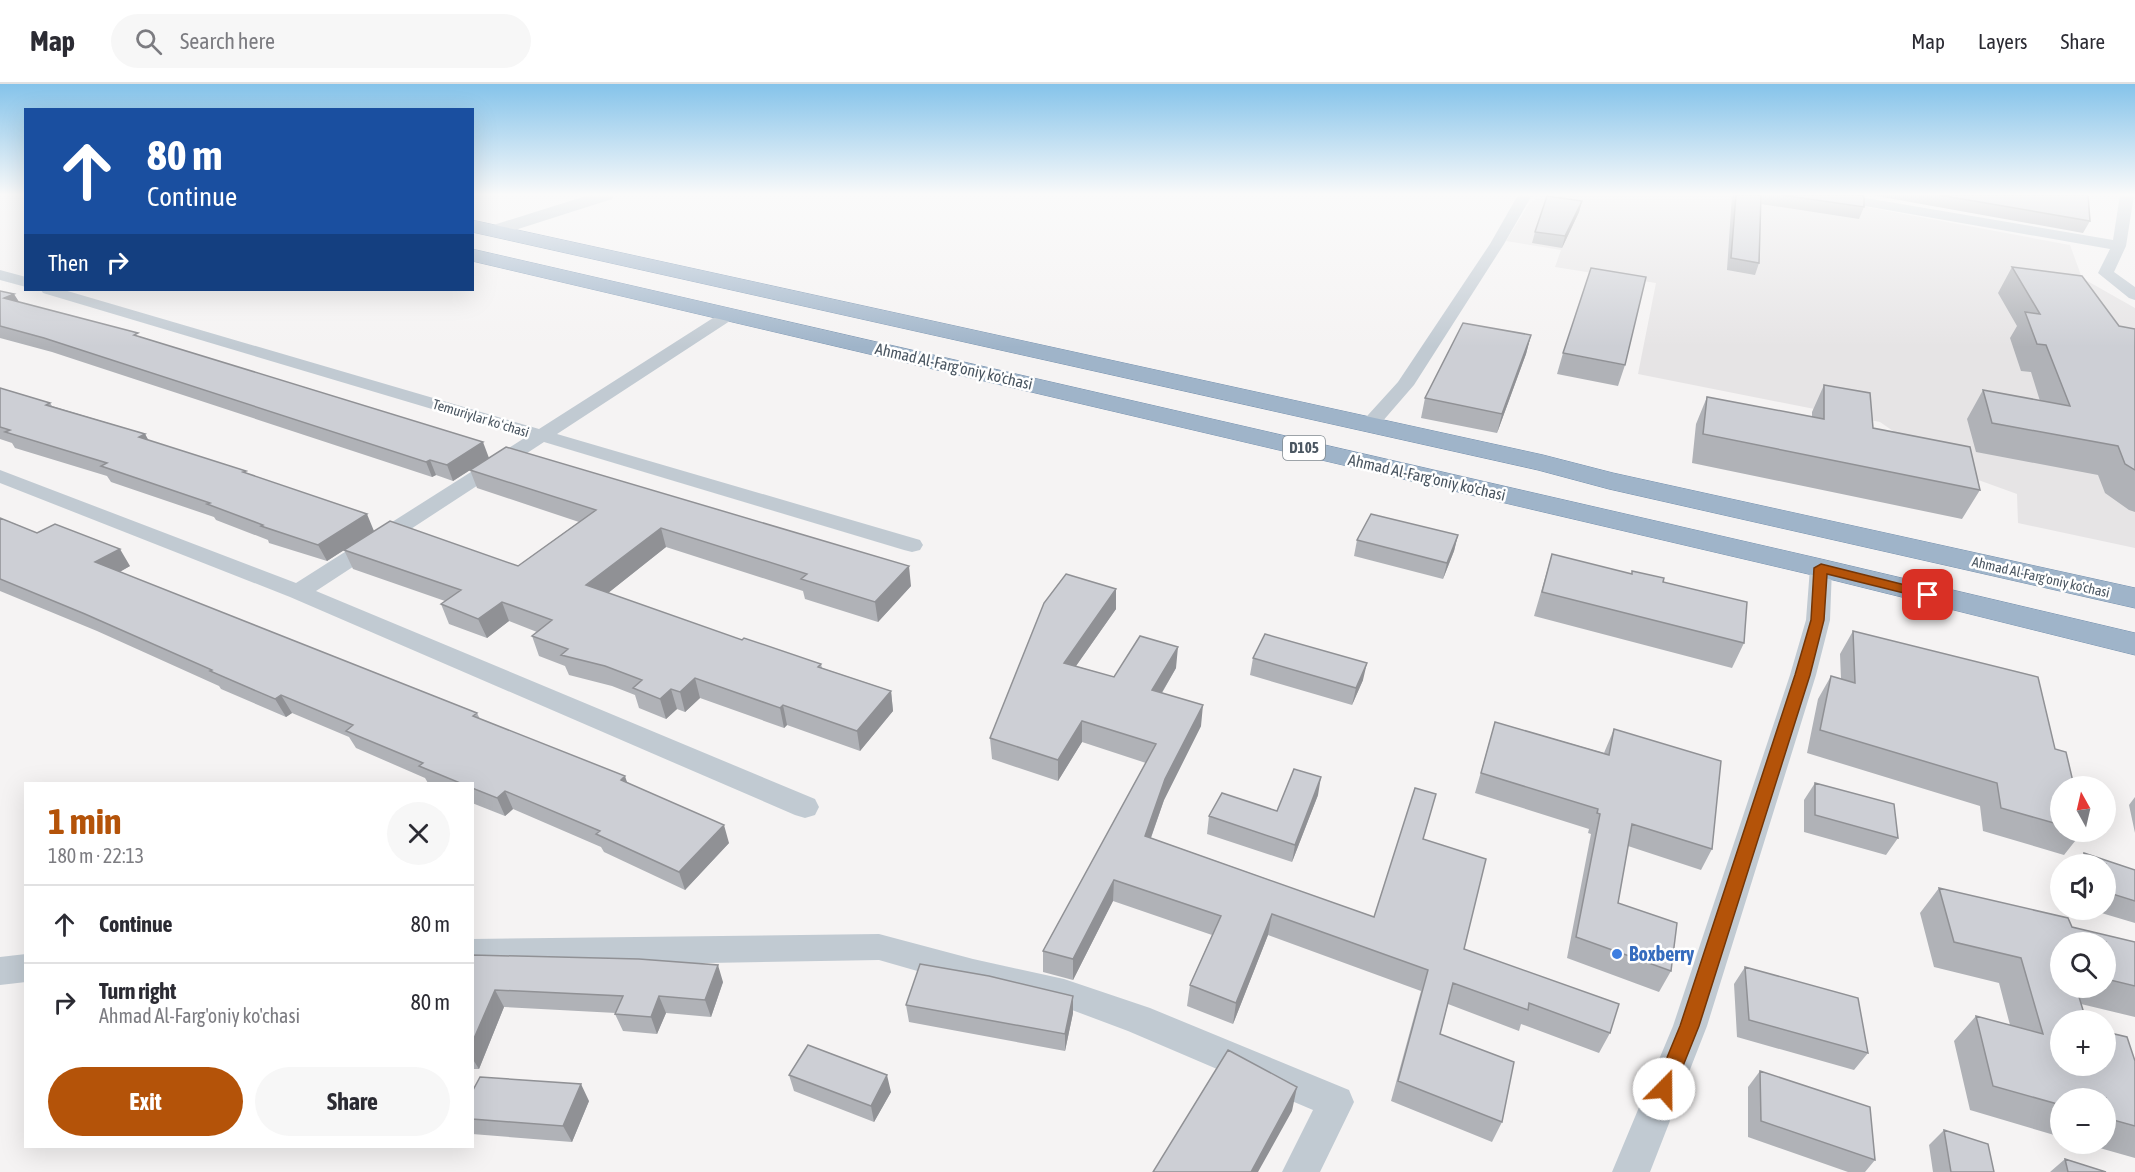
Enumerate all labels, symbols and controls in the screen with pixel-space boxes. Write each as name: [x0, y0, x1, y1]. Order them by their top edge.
search box: [111, 14, 531, 68]
text: Map: [30, 25, 75, 57]
icon: search: [132, 25, 165, 58]
text: Search here: [180, 28, 275, 54]
text: Map: [1911, 29, 1945, 53]
text: Layers: [1978, 29, 2028, 53]
text: Share: [2061, 29, 2105, 53]
text: 80 m: [147, 131, 222, 179]
icon: ahead: [48, 132, 126, 210]
text: Continue: [147, 181, 237, 212]
icon: right: [101, 246, 134, 279]
text: Then: [48, 250, 89, 276]
street label: Ahmad Al-Farg'oniy ko'chasi: [873, 339, 1034, 394]
street label: Temuriylar koʻchasi: [431, 396, 531, 440]
road number: D105: [1283, 436, 1325, 460]
street label: Ahmad Al-Farg'oniy ko'chasi: [1346, 450, 1507, 505]
street label: Ahmad Al-Farg'oniy ko'chasi: [1971, 553, 2111, 601]
pin: [1902, 569, 1953, 620]
icon: arrive: [1911, 578, 1944, 611]
north arrow: [2050, 776, 2116, 842]
map controls: [2050, 776, 2116, 1154]
text: 1 min: [48, 800, 122, 842]
button: close: [387, 802, 450, 865]
text: 180 m · 22:13: [48, 844, 144, 867]
button: sound: [2050, 854, 2116, 920]
icon: ahead: [48, 908, 81, 941]
text: Continue: [99, 911, 173, 937]
text: 80 m: [410, 911, 450, 937]
button: search: [2050, 932, 2116, 998]
place label: Boxberry: [1629, 942, 1695, 965]
marker: Boxberry: [1610, 947, 1624, 961]
text: Turn right: [99, 978, 176, 1004]
icon: right: [48, 986, 81, 1019]
text: 80 m: [410, 989, 450, 1015]
text: Ahmad Al-Farg'oniy ko'chasi: [99, 1004, 300, 1027]
button: +: [2050, 1010, 2116, 1076]
position arrow: [1632, 1057, 1696, 1121]
button: Exit: [48, 1067, 243, 1136]
button: Share: [255, 1067, 450, 1136]
button: −: [2050, 1088, 2116, 1154]

